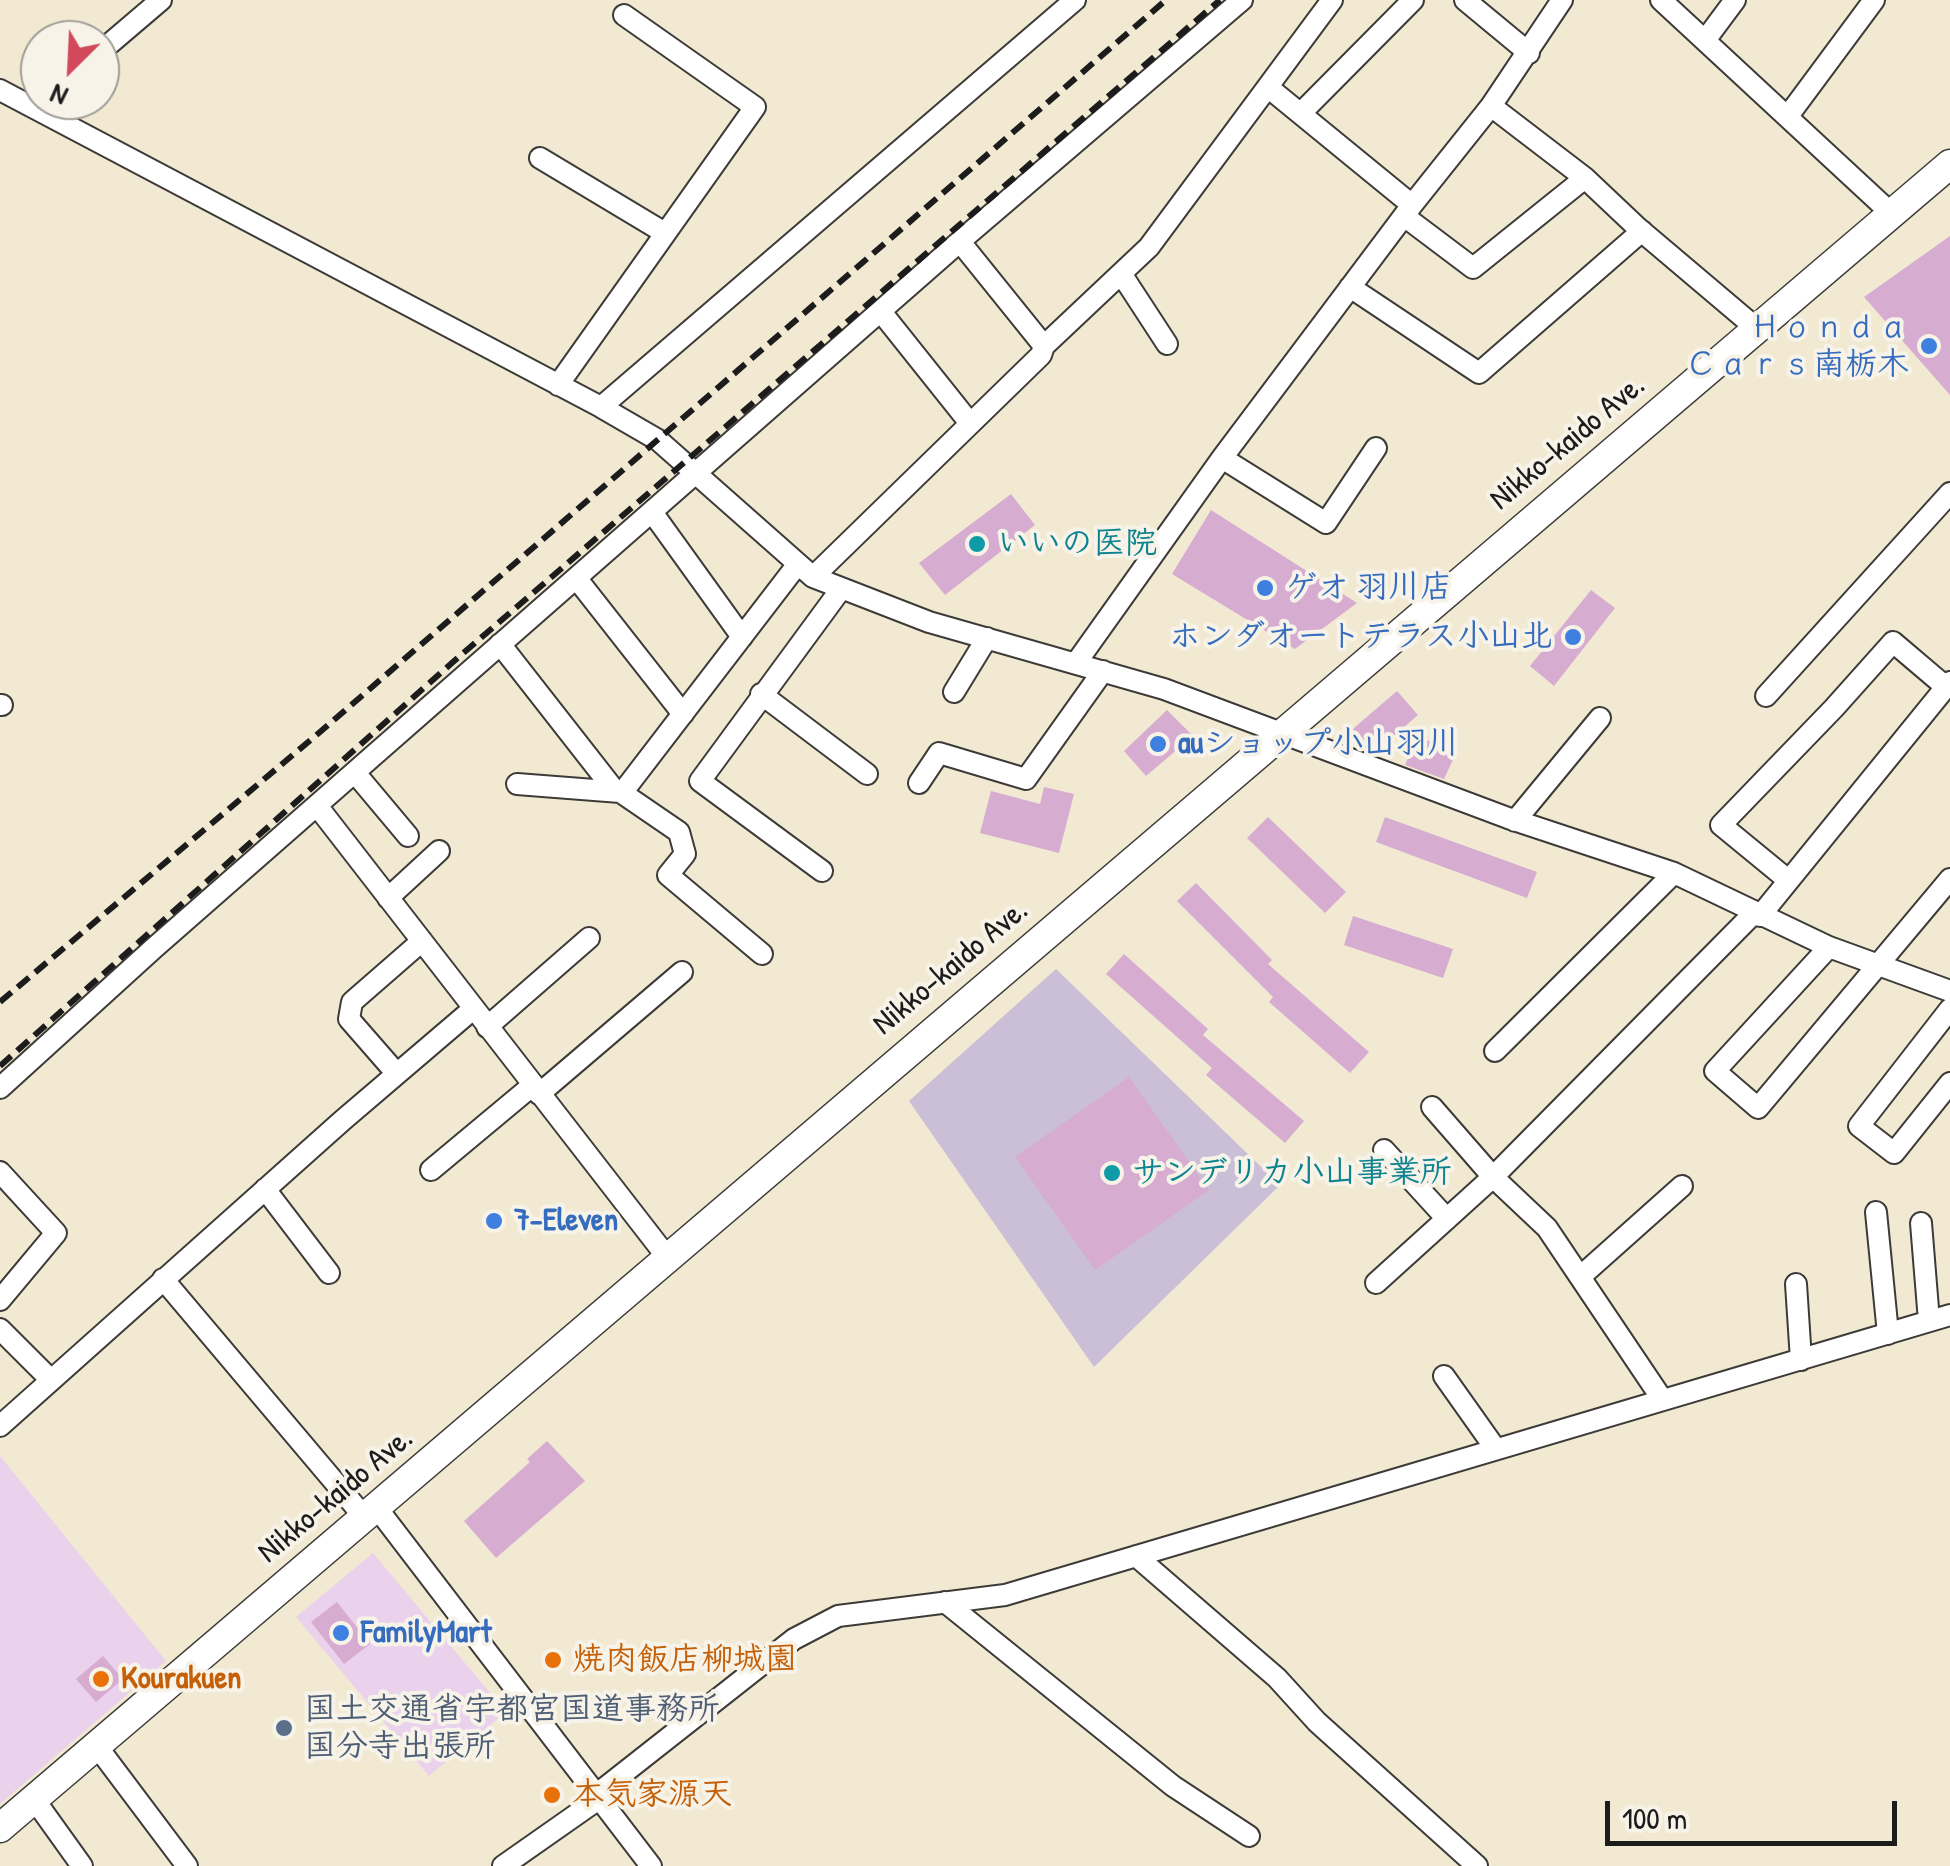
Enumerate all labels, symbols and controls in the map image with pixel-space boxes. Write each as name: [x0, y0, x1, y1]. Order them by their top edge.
north arrow: [20, 20, 120, 120]
text: N: [44, 75, 73, 116]
place label: Ｈｏｎｄａ Ｃａｒｓ南栃木: [1685, 309, 1909, 384]
marker: Ｈｏｎｄａ Ｃａｒｓ南栃木: [1918, 335, 1940, 357]
street label: Nikko-kaido Ave.: [1483, 367, 1653, 519]
place label: いいの医院: [997, 525, 1157, 563]
marker: いいの医院: [966, 533, 988, 555]
place label: ゲオ 羽川店: [1285, 569, 1452, 607]
marker: ゲオ 羽川店: [1254, 577, 1276, 599]
place label: ホンダオートテラス小山北: [1169, 618, 1553, 656]
marker: ホンダオートテラス小山北: [1562, 626, 1584, 648]
place label: auショップ小山羽川: [1178, 725, 1459, 763]
marker: auショップ小山羽川: [1147, 733, 1169, 755]
street label: Nikko-kaido Ave.: [866, 892, 1036, 1044]
place label: サンデリカ小山事業所: [1132, 1154, 1452, 1192]
marker: サンデリカ小山事業所: [1101, 1162, 1123, 1184]
place label: 7-Eleven: [514, 1202, 618, 1240]
marker: 7-Eleven: [483, 1210, 505, 1232]
street label: Nikko-kaido Ave.: [251, 1420, 421, 1572]
place label: FamilyMart: [361, 1614, 491, 1652]
marker: FamilyMart: [330, 1622, 352, 1644]
place label: 焼肉飯店柳城園: [573, 1641, 797, 1679]
marker: 焼肉飯店柳城園: [542, 1649, 564, 1671]
place label: Kourakuen: [121, 1660, 242, 1698]
marker: Kourakuen: [90, 1668, 112, 1690]
place label: 国土交通省宇都宮国道事務所 国分寺出張所: [304, 1691, 720, 1766]
marker: 国土交通省宇都宮国道事務所 国分寺出張所: [273, 1717, 295, 1739]
place label: 本気家源天: [572, 1776, 732, 1814]
scale bar: [1610, 1781, 1902, 1843]
marker: 本気家源天: [541, 1784, 563, 1806]
text: 100 m: [1622, 1798, 1687, 1838]

